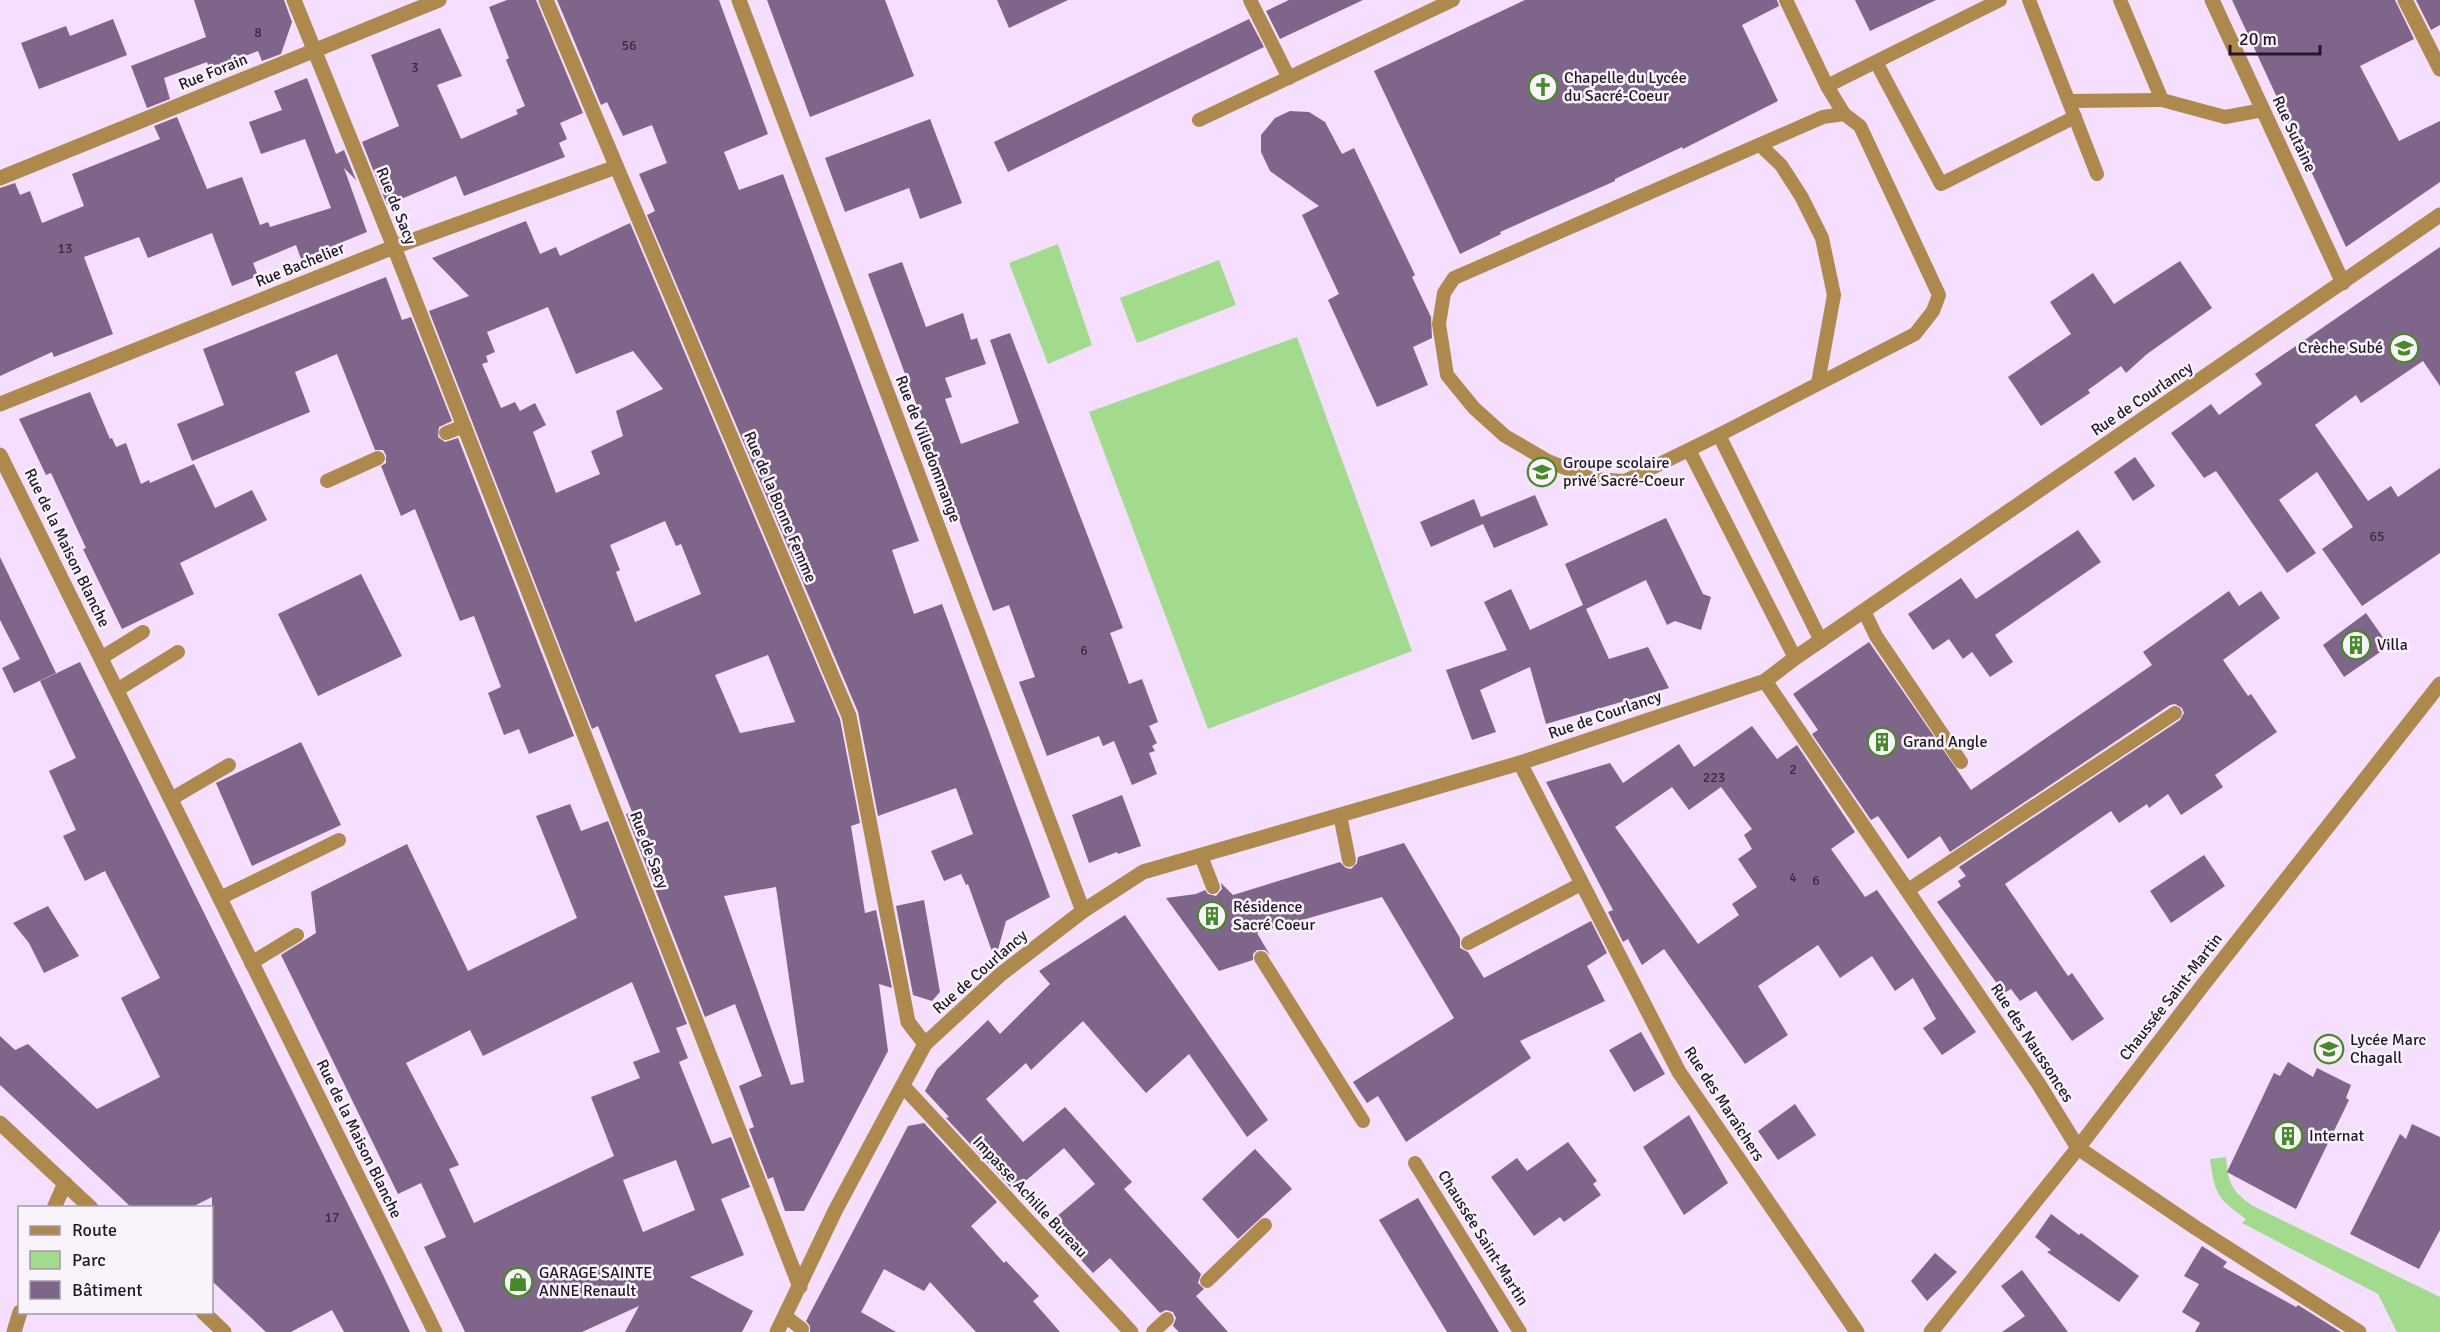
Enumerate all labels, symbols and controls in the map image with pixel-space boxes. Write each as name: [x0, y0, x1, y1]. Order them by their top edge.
scale bar: [2230, 18, 2320, 56]
house number: 8: [254, 24, 262, 41]
text: 20 m: [2239, 28, 2277, 50]
house number: 56: [621, 37, 637, 54]
street label: Rue Forain: [176, 49, 250, 95]
house number: 3: [411, 59, 419, 76]
place label: Chapelle du Lycée du Sacré-Coeur: [1564, 68, 1687, 106]
church icon: Chapelle du Lycée du Sacré-Coeur: [1527, 71, 1559, 103]
street label: Rue Sutaine: [2268, 93, 2320, 175]
street label: Rue de Sacy: [371, 164, 421, 248]
street label: Rue Bachelier: [253, 238, 348, 292]
house number: 13: [57, 240, 73, 257]
school or university icon: Crèche Subé: [2388, 332, 2420, 364]
place label: Crèche Subé: [2298, 338, 2383, 358]
street label: Rue de Courlancy: [2087, 357, 2197, 440]
street label: Rue de Villedommange: [891, 373, 965, 525]
street label: Rue de la Bonne Femme: [739, 428, 821, 586]
place label: Groupe scolaire privé Sacré-Coeur: [1563, 453, 1685, 491]
school or university icon: Groupe scolaire privé Sacré-Coeur: [1526, 456, 1558, 488]
street label: Rue de la Maison Blanche: [20, 465, 114, 631]
house number: 65: [2369, 528, 2385, 545]
building icon: Villa: [2340, 629, 2372, 661]
place label: Villa: [2377, 635, 2408, 655]
house number: 6: [1080, 642, 1088, 659]
street label: Rue de Courlancy: [1546, 686, 1665, 744]
building icon: Grand Angle: [1866, 726, 1898, 758]
place label: Grand Angle: [1903, 732, 1987, 752]
house number: 2: [1789, 761, 1797, 778]
house number: 223: [1703, 769, 1725, 786]
street label: Rue de Sacy: [625, 808, 673, 892]
house number: 4: [1789, 869, 1797, 886]
house number: 6: [1812, 872, 1820, 889]
place label: Résidence Sacré Coeur: [1233, 897, 1315, 935]
building icon: Résidence Sacré Coeur: [1196, 900, 1228, 932]
street label: Rue de Courlancy: [929, 925, 1032, 1018]
street label: Chaussée Saint-Martin: [2115, 929, 2227, 1065]
street label: Rue des Naussonces: [1986, 980, 2078, 1106]
place label: Lycée Marc Chagall: [2350, 1030, 2426, 1068]
school or university icon: Lycée Marc Chagall: [2313, 1033, 2345, 1065]
street label: Rue des Maraîchers: [1679, 1043, 1769, 1165]
street label: Rue de la Maison Blanche: [312, 1056, 406, 1222]
building icon: Internat: [2272, 1120, 2304, 1152]
place label: Internat: [2309, 1126, 2364, 1146]
street label: Impasse Achille Bureau: [968, 1132, 1092, 1262]
street label: Chaussée Saint-Martin: [1433, 1167, 1533, 1309]
legend: [18, 1206, 213, 1314]
house number: 17: [324, 1209, 340, 1226]
text: Route: [72, 1219, 117, 1241]
text: Parc: [72, 1249, 106, 1271]
place label: GARAGE SAINTE ANNE Renault: [539, 1263, 652, 1301]
shop icon: GARAGE SAINTE ANNE Renault: [502, 1266, 534, 1298]
text: Bâtiment: [72, 1279, 143, 1301]

